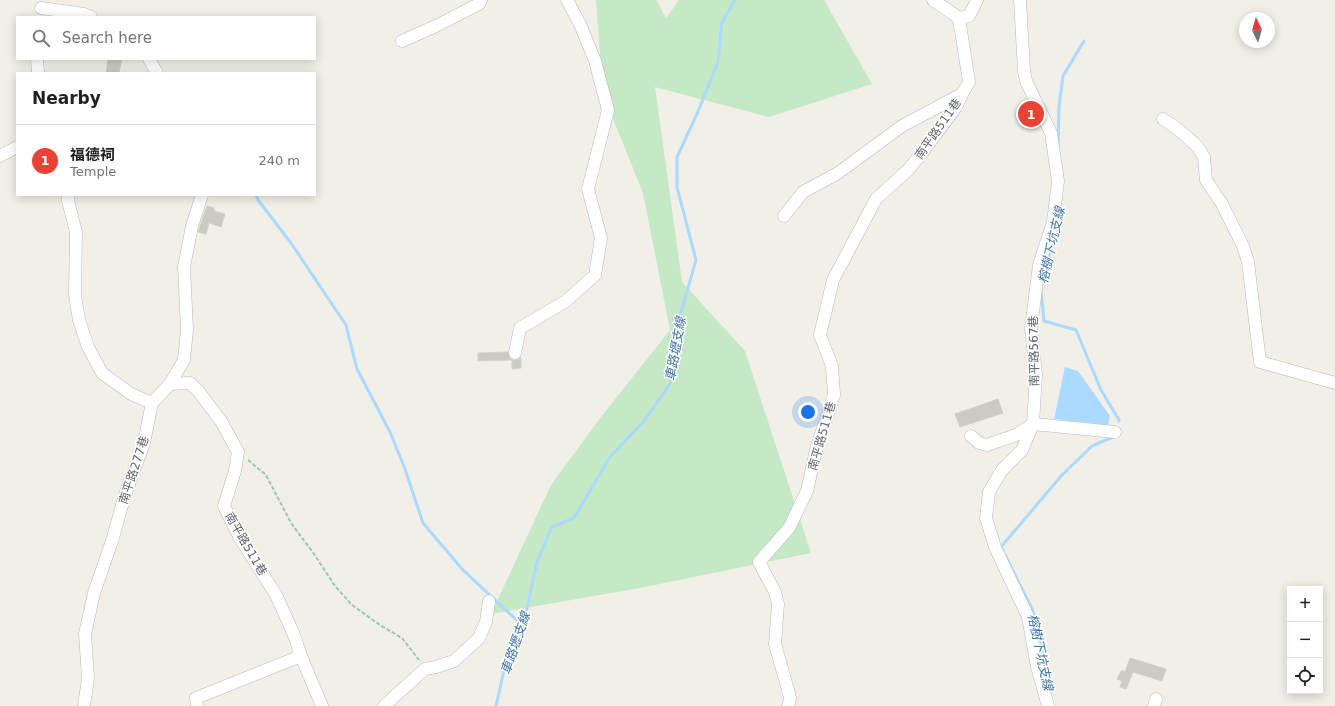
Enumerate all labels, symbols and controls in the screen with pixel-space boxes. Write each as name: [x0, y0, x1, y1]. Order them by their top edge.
north arrow: [1239, 12, 1275, 48]
search box: [16, 16, 316, 60]
icon: search: [30, 27, 52, 49]
text: Search here: [62, 29, 152, 47]
text: Nearby: [32, 88, 101, 108]
street label: 南平路511巷: [912, 96, 964, 162]
pin: 1: [1018, 99, 1044, 129]
text: 福德祠: [70, 146, 115, 164]
text: 1: [40, 153, 50, 168]
text: 240 m: [258, 153, 300, 168]
text: Temple: [70, 164, 116, 179]
water label: 榕樹下坑支線: [1035, 203, 1068, 285]
water label: 車路壢支線: [662, 314, 689, 382]
street label: 南平路567巷: [1026, 315, 1042, 387]
street label: 南平路511巷: [805, 400, 839, 472]
your location: [798, 402, 818, 422]
street label: 南平路277巷: [116, 434, 152, 506]
street label: 南平路511巷: [222, 510, 270, 578]
map controls: [1287, 586, 1323, 694]
button: +: [1287, 586, 1323, 622]
water label: 車路壢支線: [498, 608, 534, 676]
water label: 榕樹下坑支線: [1025, 612, 1056, 694]
button: −: [1287, 622, 1323, 658]
button: locate: [1287, 658, 1323, 694]

